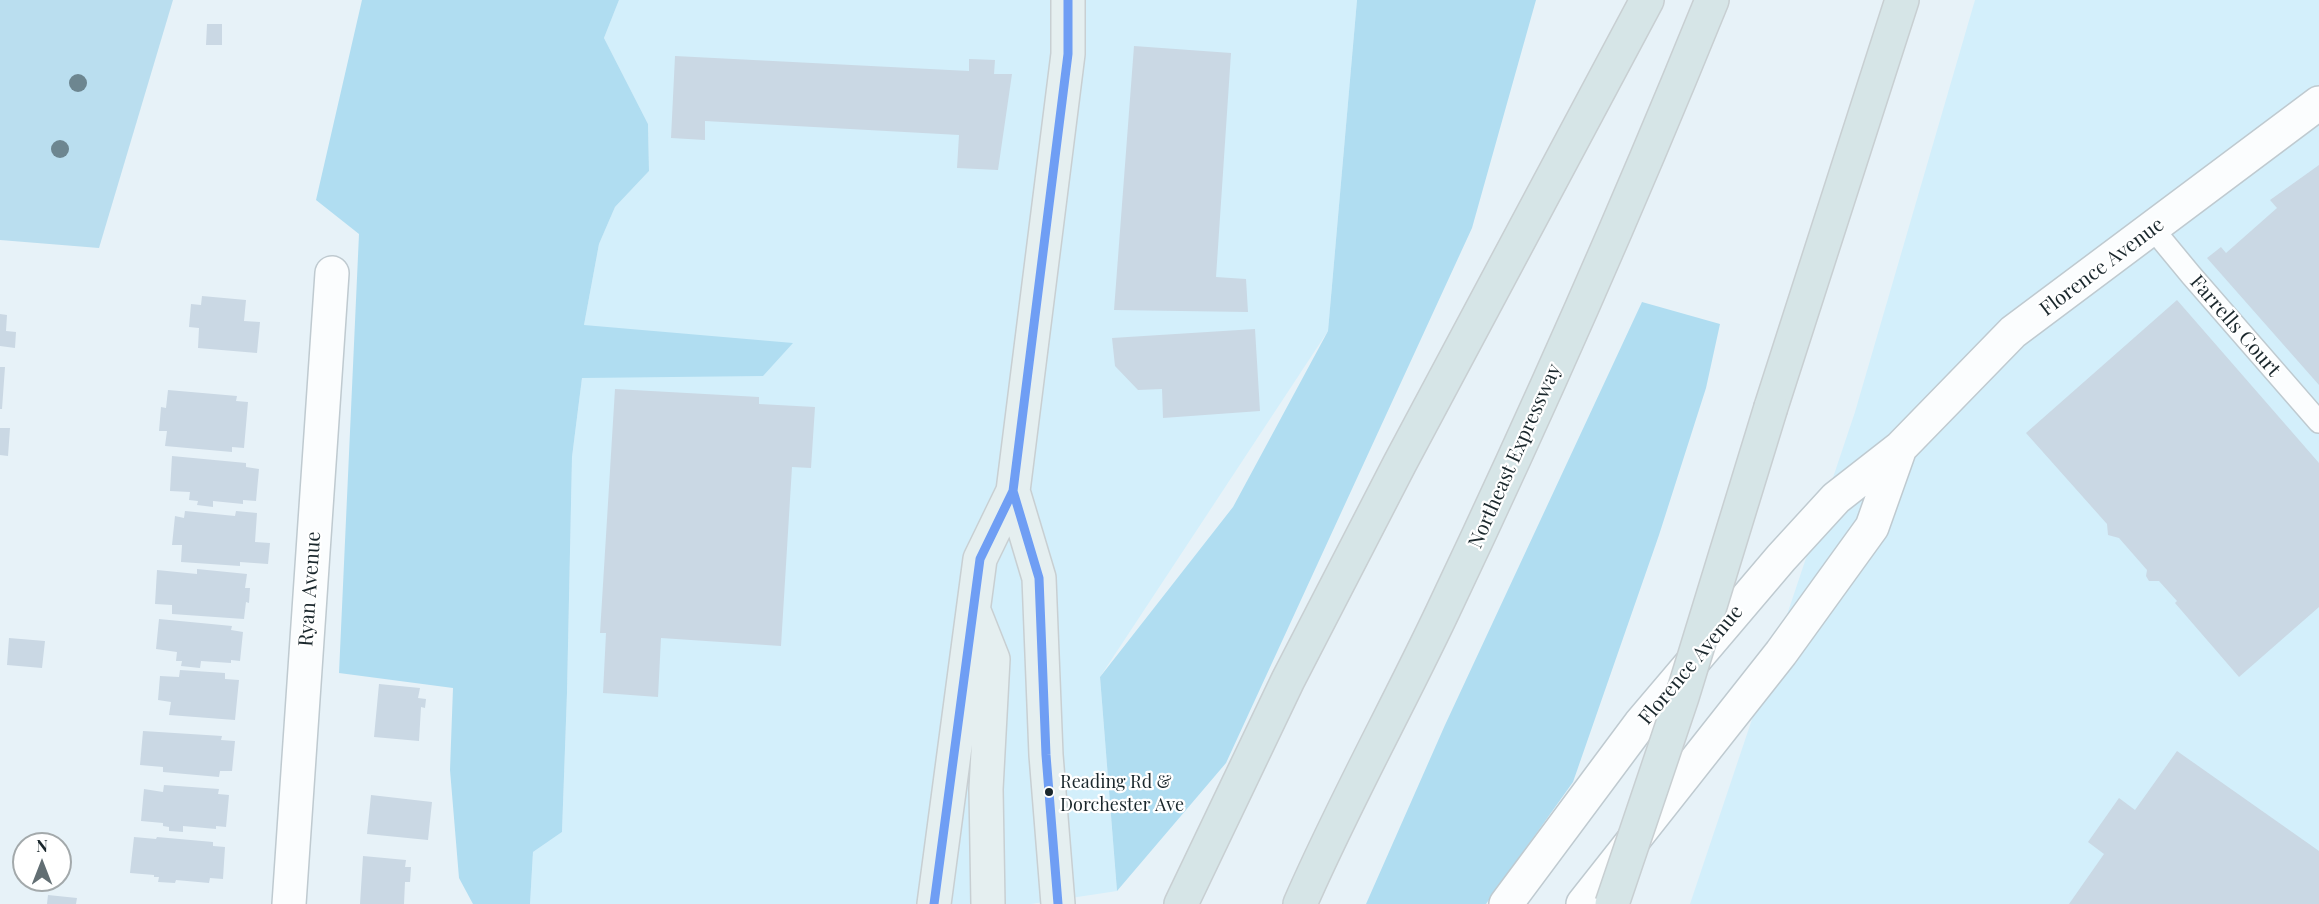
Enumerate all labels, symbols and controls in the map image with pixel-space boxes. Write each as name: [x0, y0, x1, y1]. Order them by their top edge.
street label: Florence Avenue: [2035, 213, 2169, 321]
street label: Farrells Court: [2185, 270, 2285, 382]
street label: Northeast Expressway: [1463, 360, 1567, 552]
street label: Ryan Avenue: [294, 531, 326, 647]
street label: Florence Avenue: [1634, 600, 1748, 730]
place label: Reading Rd & Dorchester Ave: [1060, 771, 1184, 814]
marker: Reading Rd & Dorchester Ave: [1043, 786, 1055, 798]
north arrow: [12, 832, 72, 892]
text: N: [36, 835, 48, 856]

